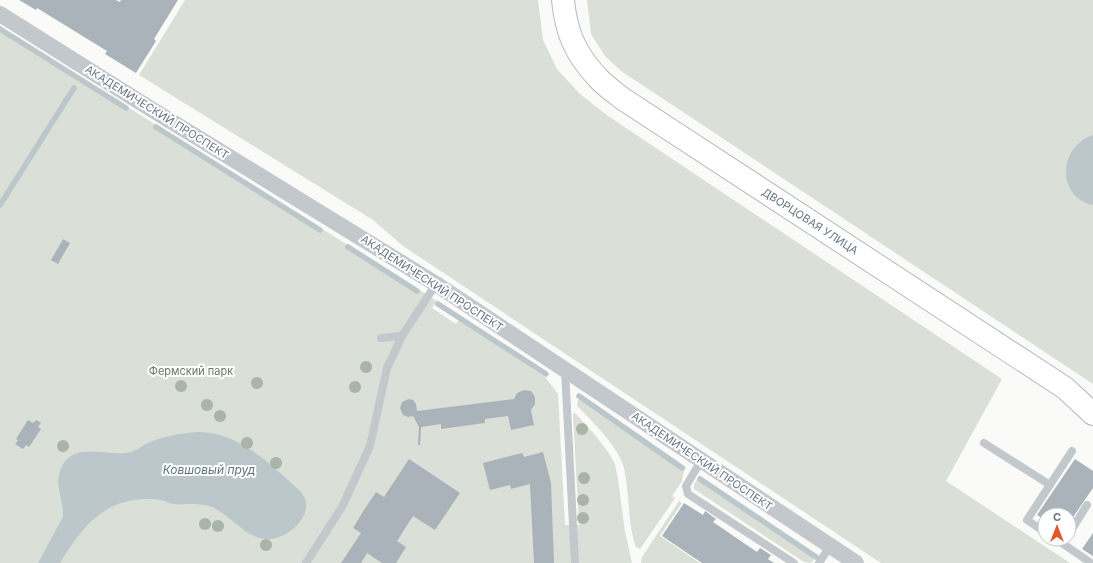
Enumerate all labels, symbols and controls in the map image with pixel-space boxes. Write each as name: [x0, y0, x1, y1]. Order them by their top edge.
street label: АКАДЕМИЧЕСКИЙ ПРОСПЕКТ: [83, 62, 231, 162]
street label: ДВОРЦОВАЯ УЛИЦА: [759, 185, 861, 258]
street label: АКАДЕМИЧЕСКИЙ ПРОСПЕКТ: [358, 232, 506, 334]
park label: Фермский парк: [149, 364, 233, 378]
street label: АКАДЕМИЧЕСКИЙ ПРОСПЕКТ: [629, 409, 775, 513]
water label: Ковшовый пруд: [163, 462, 255, 477]
north arrow: [1037, 507, 1077, 547]
text: С: [1053, 510, 1061, 524]

